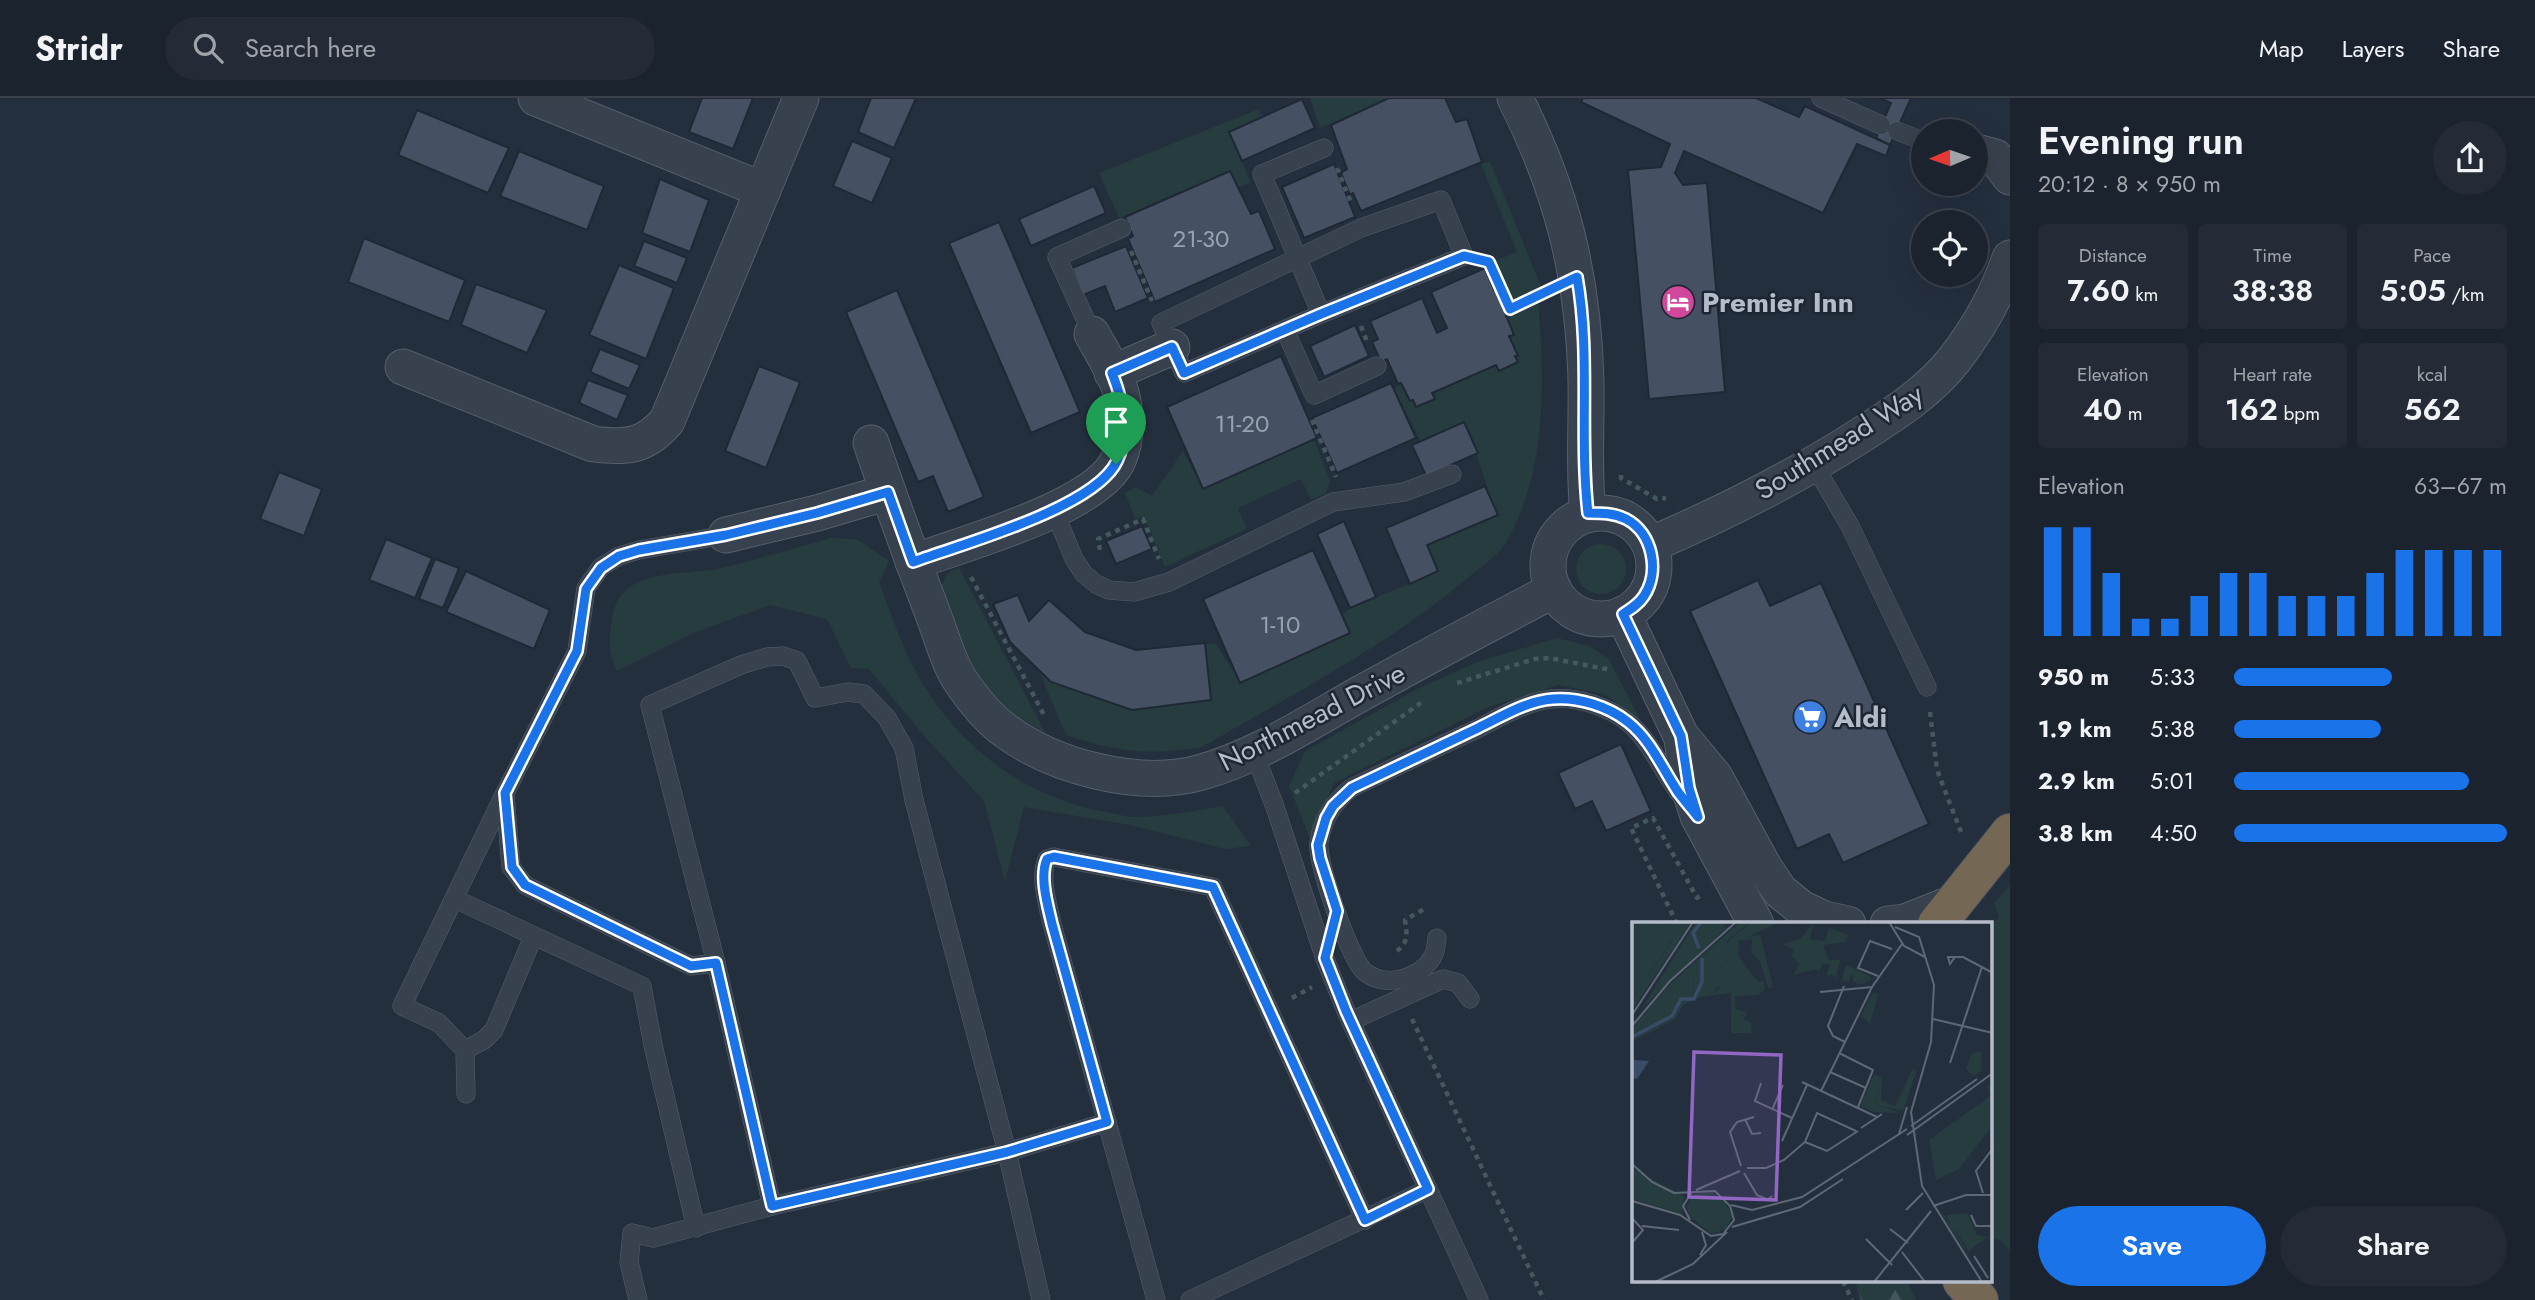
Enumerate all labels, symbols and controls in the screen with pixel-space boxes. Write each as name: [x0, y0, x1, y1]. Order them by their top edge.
search box: [165, 17, 655, 80]
text: Stridr: [35, 25, 123, 72]
icon: search: [189, 29, 227, 67]
text: Search here: [245, 29, 376, 67]
text: Map: [2259, 31, 2304, 66]
text: Layers: [2342, 31, 2404, 66]
text: Share: [2442, 31, 2500, 66]
text: Evening run: [2038, 113, 2244, 168]
north arrow: [1911, 119, 1988, 196]
map controls: [1911, 119, 1988, 287]
button: share: [2433, 121, 2507, 195]
text: 20:12 · 8 × 950 m: [2038, 167, 2221, 201]
button: locate: [1911, 210, 1988, 287]
house number: 21-30: [1173, 221, 1230, 256]
text: Distance: [2079, 242, 2147, 269]
text: Time: [2253, 242, 2292, 269]
text: Pace: [2413, 242, 2451, 269]
text: 7.60: [2067, 269, 2130, 312]
text: 38:38: [2232, 269, 2313, 312]
text: 5:05: [2380, 269, 2446, 312]
text: km: [2130, 281, 2158, 308]
text: /km: [2446, 281, 2484, 308]
place label: Premier Inn: [1702, 282, 1854, 323]
hotel icon: Premier Inn: [1659, 283, 1697, 321]
text: Elevation: [2077, 361, 2149, 388]
text: Heart rate: [2233, 361, 2312, 388]
text: kcal: [2417, 361, 2448, 388]
street label: Southmead Way: [1747, 374, 1932, 510]
text: 40: [2083, 388, 2122, 431]
text: 162: [2225, 388, 2278, 431]
text: 562: [2404, 388, 2461, 431]
pin: [1086, 392, 1146, 464]
text: m: [2122, 400, 2143, 427]
text: bpm: [2278, 400, 2320, 427]
icon: arrive: [1097, 403, 1135, 441]
house number: 11-20: [1215, 406, 1269, 441]
text: Elevation: [2038, 469, 2125, 503]
text: 63–67 m: [2414, 469, 2507, 503]
house number: 1-10: [1259, 607, 1301, 642]
street label: Northmead Drive: [1212, 652, 1412, 782]
text: 950 m: [2038, 660, 2109, 694]
text: 5:33: [2150, 660, 2195, 694]
place label: Aldi: [1833, 697, 1887, 738]
supermarket icon: Aldi: [1791, 698, 1829, 736]
text: 1.9 km: [2038, 712, 2112, 746]
text: 5:38: [2150, 712, 2195, 746]
text: 2.9 km: [2038, 764, 2115, 798]
text: 5:01: [2150, 764, 2194, 798]
text: 3.8 km: [2038, 816, 2113, 850]
text: 4:50: [2150, 816, 2197, 850]
inset map: [1632, 922, 1993, 1282]
button: Save: [2038, 1206, 2266, 1286]
button: Share: [2280, 1206, 2507, 1286]

